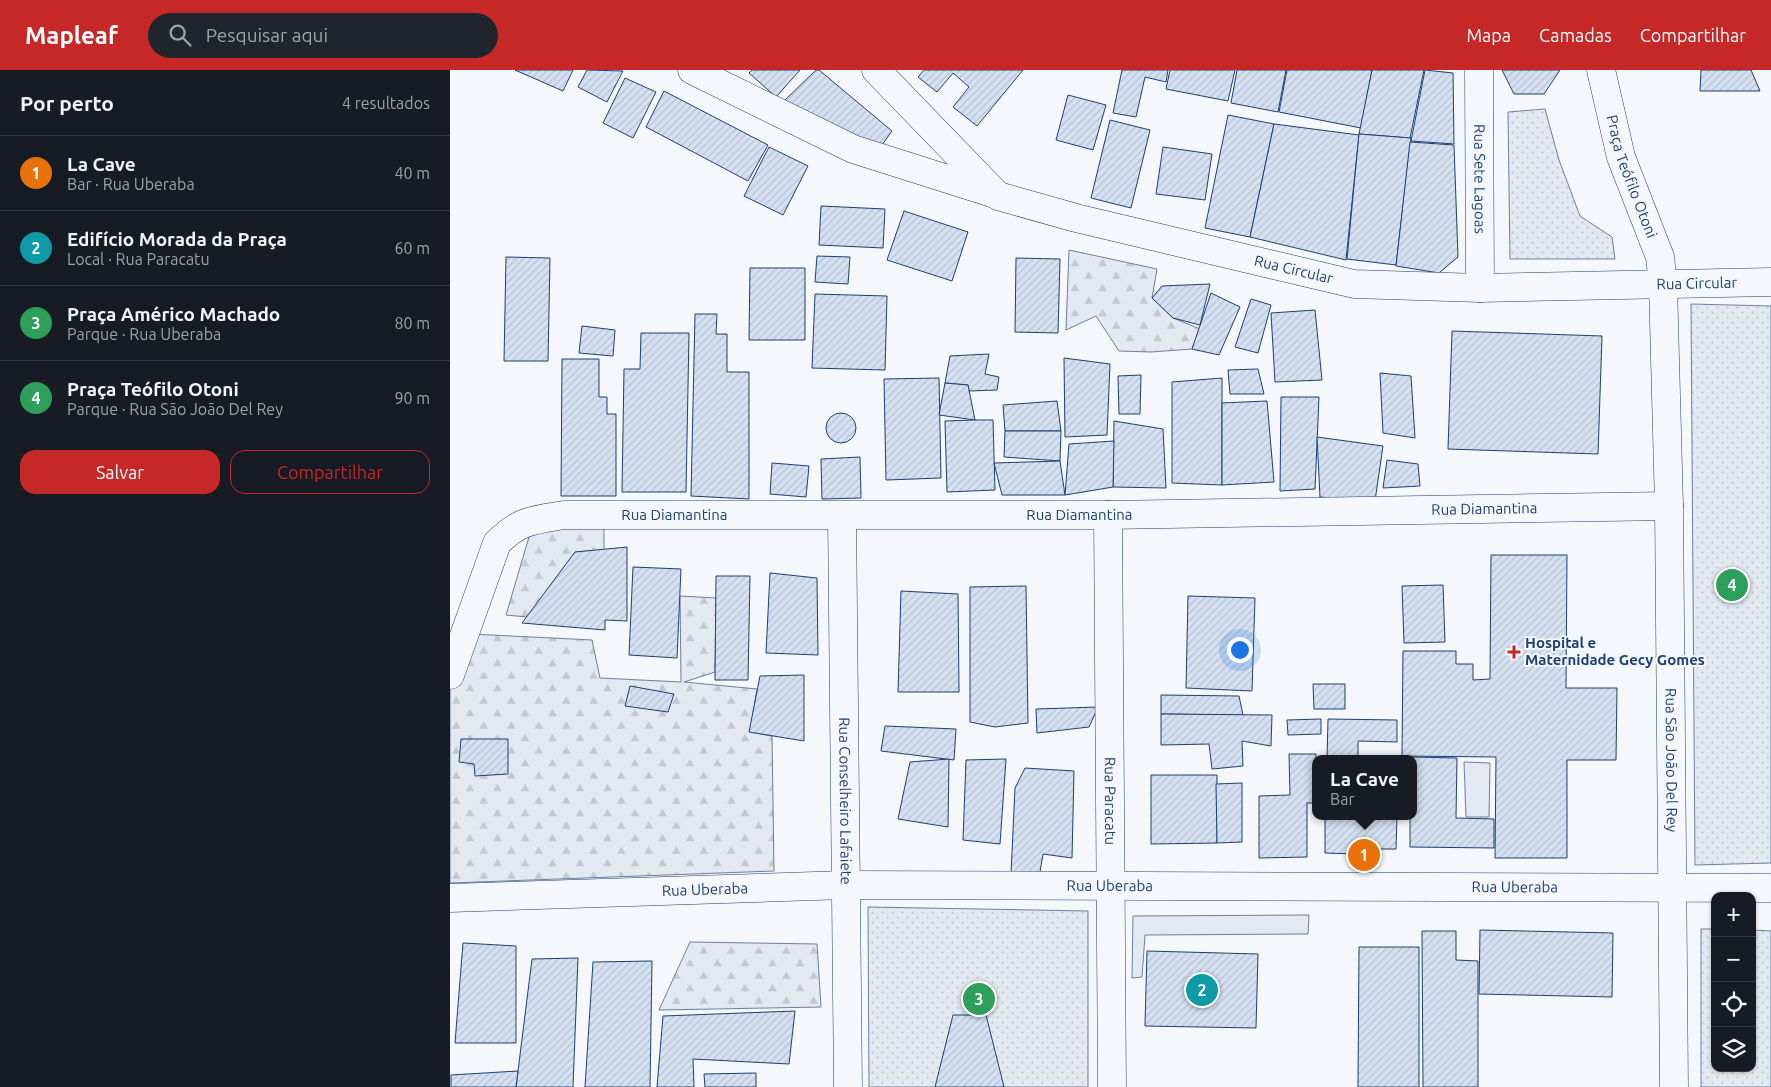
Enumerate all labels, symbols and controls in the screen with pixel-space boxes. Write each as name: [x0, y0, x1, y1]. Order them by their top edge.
search box: [148, 13, 498, 58]
icon: search: [166, 21, 194, 49]
text: Mapleaf: [25, 22, 118, 49]
text: Pesquisar aqui: [206, 24, 328, 46]
text: Mapa: [1466, 25, 1511, 45]
text: Camadas: [1539, 25, 1612, 45]
text: Compartilhar: [1640, 25, 1746, 45]
text: Por perto: [20, 91, 114, 115]
text: 4 resultados: [342, 94, 430, 112]
street label: Praça Teófilo Otoni: [1604, 113, 1661, 240]
street label: Rua Sete Lagoas: [1471, 124, 1489, 234]
text: La Cave: [67, 153, 136, 175]
text: 1: [31, 164, 41, 182]
text: 40 m: [394, 164, 430, 182]
text: Bar · Rua Uberaba: [67, 175, 195, 193]
text: Edifício Morada da Praça: [67, 228, 287, 250]
text: 2: [31, 239, 41, 257]
text: 60 m: [394, 239, 430, 257]
text: Local · Rua Paracatu: [67, 250, 210, 268]
street label: Rua Circular: [1252, 252, 1335, 287]
street label: Rua Circular: [1656, 274, 1737, 292]
text: Praça Américo Machado: [67, 303, 280, 325]
text: 3: [31, 314, 41, 332]
text: 80 m: [394, 314, 430, 332]
text: Parque · Rua Uberaba: [67, 325, 221, 343]
text: Praça Teófilo Otoni: [67, 378, 239, 400]
text: 4: [31, 389, 41, 407]
text: 90 m: [394, 389, 430, 407]
text: Parque · Rua São João Del Rey: [67, 400, 283, 418]
button: Salvar: [20, 450, 220, 494]
button: Compartilhar: [230, 450, 430, 494]
street label: Rua Diamantina: [1431, 499, 1538, 518]
street label: Rua Diamantina: [621, 506, 728, 523]
street label: Rua Diamantina: [1026, 506, 1133, 523]
pin: 4: [1716, 566, 1748, 604]
place label: Hospital e Maternidade Gecy Gomes: [1525, 634, 1705, 668]
your location: [1227, 637, 1253, 663]
marker: Hospital e Maternidade Gecy Gomes: [1507, 645, 1521, 659]
street label: Rua São João Del Rey: [1663, 688, 1681, 832]
street label: Rua Conselheiro Lafaiete: [836, 717, 855, 885]
popup: [1312, 755, 1417, 820]
street label: Rua Paracatu: [1102, 757, 1119, 845]
text: La Cave: [1330, 768, 1399, 790]
text: Bar: [1330, 790, 1355, 808]
pin: 1: [1348, 836, 1380, 874]
street label: Rua Uberaba: [1067, 877, 1153, 894]
street label: Rua Uberaba: [1472, 878, 1558, 895]
street label: Rua Uberaba: [661, 879, 748, 899]
map controls: [1711, 892, 1756, 1072]
button: +: [1711, 892, 1756, 937]
button: −: [1711, 937, 1756, 982]
pin: 2: [1186, 971, 1218, 1009]
pin: 3: [963, 980, 995, 1018]
button: locate: [1711, 982, 1756, 1027]
button: layers: [1711, 1027, 1756, 1072]

